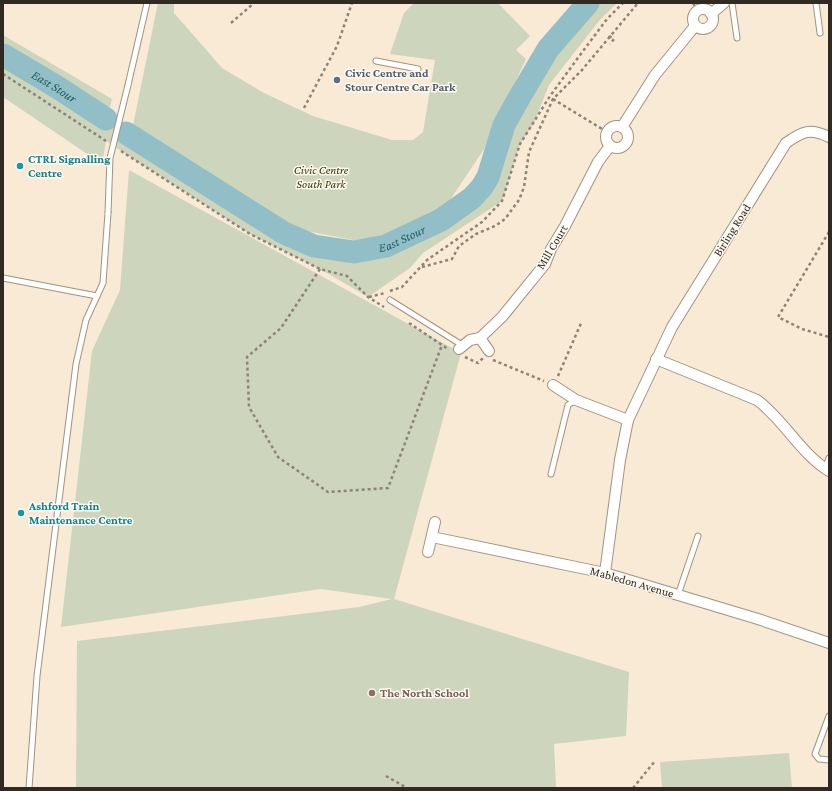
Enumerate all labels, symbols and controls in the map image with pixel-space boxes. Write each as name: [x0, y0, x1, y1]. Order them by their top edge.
place label: Civic Centre and Stour Centre Car Park: [345, 66, 456, 94]
water label: East Stour: [29, 67, 80, 106]
marker: Civic Centre and Stour Centre Car Park: [332, 75, 342, 85]
place label: CTRL Signalling Centre: [28, 152, 110, 180]
marker: CTRL Signalling Centre: [15, 161, 25, 171]
park label: Civic Centre South Park: [294, 163, 349, 191]
street label: Birling Road: [710, 201, 754, 259]
water label: East Stour: [377, 221, 428, 255]
street label: Mill Court: [533, 221, 571, 272]
place label: Ashford Train Maintenance Centre: [28, 499, 133, 527]
marker: Ashford Train Maintenance Centre: [16, 508, 26, 518]
street label: Mabledon Avenue: [589, 563, 675, 601]
place label: The North School: [380, 686, 469, 700]
marker: The North School: [367, 688, 377, 698]

